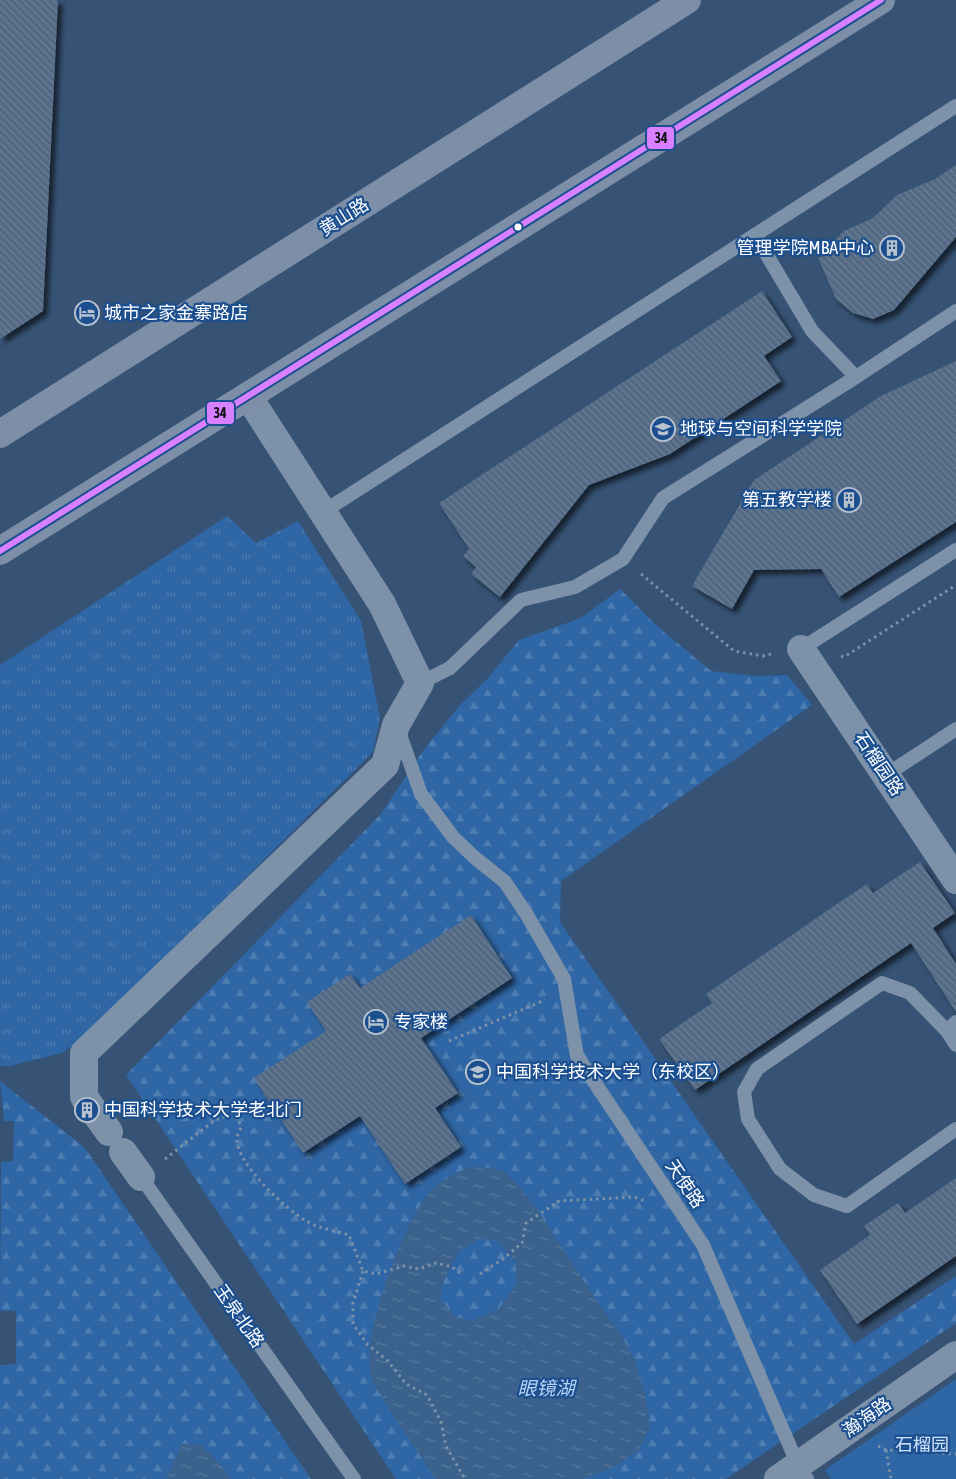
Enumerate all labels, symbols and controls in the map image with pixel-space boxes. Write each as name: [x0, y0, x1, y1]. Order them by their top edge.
line badge: 34: [646, 126, 675, 150]
text: 34: [654, 130, 668, 146]
street label: 黄山路: [315, 193, 372, 240]
unlabelled marker: [513, 222, 523, 232]
building icon: 管理学院MBA中心: [879, 235, 905, 261]
place label: 管理学院MBA中心: [737, 237, 874, 258]
hotel icon: 城市之家金寨路店: [74, 300, 100, 326]
place label: 城市之家金寨路店: [104, 302, 248, 323]
line badge: 34: [206, 401, 235, 425]
text: 34: [213, 405, 227, 421]
school or university icon: 地球与空间科学学院: [650, 416, 676, 442]
place label: 地球与空间科学学院: [680, 418, 842, 439]
building icon: 第五教学楼: [836, 487, 862, 513]
place label: 第五教学楼: [742, 489, 832, 510]
street label: 石榴园路: [851, 728, 908, 799]
hotel icon: 专家楼: [363, 1009, 389, 1035]
place label: 专家楼: [394, 1011, 448, 1032]
school or university icon: 中国科学技术大学（东校区）: [465, 1059, 491, 1085]
place label: 中国科学技术大学（东校区）: [496, 1061, 730, 1082]
building icon: 中国科学技术大学老北门: [74, 1097, 100, 1123]
place label: 中国科学技术大学老北门: [104, 1099, 302, 1120]
street label: 天使路: [662, 1155, 709, 1212]
street label: 玉泉北路: [210, 1280, 269, 1351]
water label: 眼镜湖: [517, 1377, 577, 1399]
street label: 瀚海路: [839, 1393, 895, 1441]
park label: 石榴园: [895, 1434, 949, 1455]

